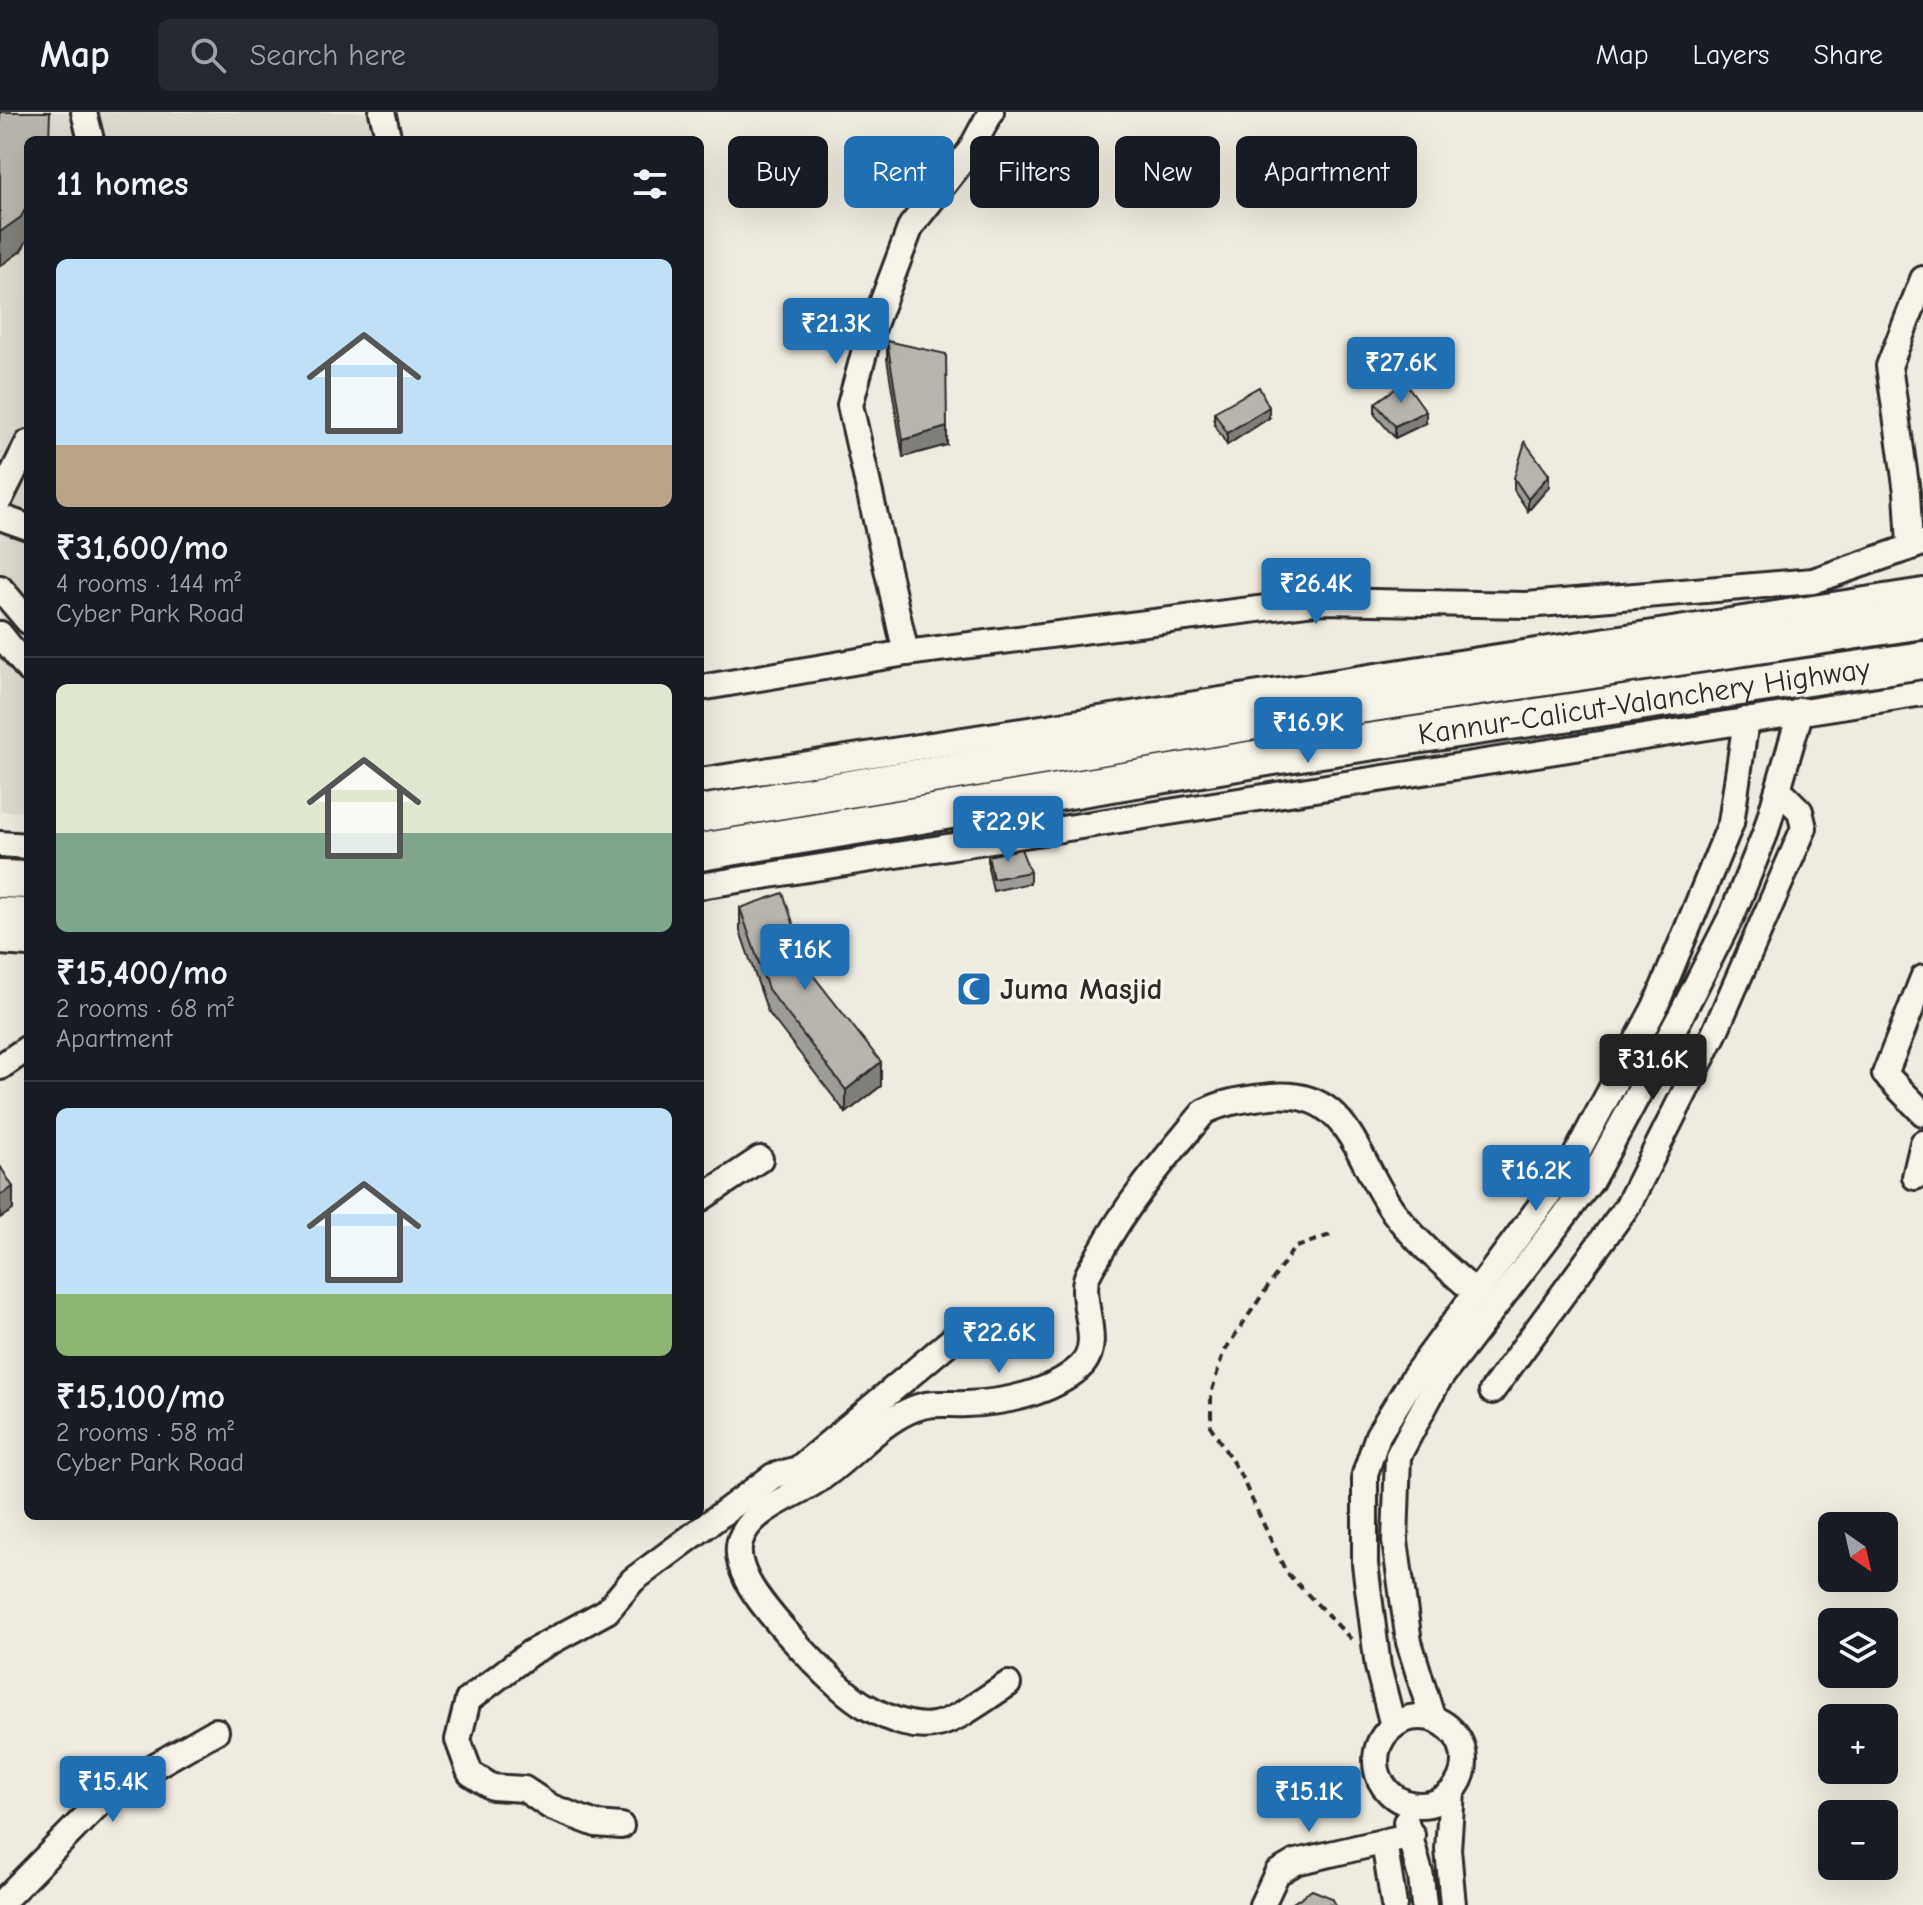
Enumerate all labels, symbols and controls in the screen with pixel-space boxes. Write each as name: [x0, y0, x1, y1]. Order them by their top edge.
search box: [158, 19, 718, 91]
text: Map: [40, 33, 110, 77]
icon: search: [186, 33, 230, 77]
text: Search here: [250, 38, 406, 73]
text: Map: [1596, 39, 1649, 71]
text: Layers: [1693, 39, 1769, 71]
text: Share: [1813, 39, 1883, 71]
chip: Buy: [728, 136, 828, 208]
chip: Rent: [844, 136, 954, 208]
chip: Filters: [970, 136, 1099, 208]
chip: New: [1115, 136, 1220, 208]
chip: Apartment: [1236, 136, 1417, 208]
icon: filters: [628, 162, 672, 206]
text: 11 homes: [56, 164, 189, 204]
pin: ₹21.3K: [771, 298, 901, 366]
text: ₹21.3K: [801, 309, 871, 339]
icon: home: [292, 311, 436, 455]
pin: ₹27.6K: [1336, 337, 1466, 405]
text: ₹27.6K: [1365, 348, 1437, 378]
text: ₹31,600/mo: [56, 528, 228, 568]
pin: ₹26.4K: [1251, 558, 1381, 626]
text: 4 rooms · 144 m²: [56, 569, 241, 599]
text: ₹26.4K: [1280, 569, 1352, 599]
text: Cyber Park Road: [56, 599, 244, 629]
street label: Kannur-Calicut-Valanchery Highway: [1416, 650, 1873, 752]
pin: ₹16.9K: [1243, 697, 1373, 765]
text: ₹16.9K: [1272, 708, 1344, 738]
icon: home: [292, 736, 436, 880]
pin: ₹22.9K: [943, 796, 1073, 864]
text: ₹22.9K: [971, 807, 1045, 837]
pin: ₹16K: [758, 924, 852, 992]
text: ₹16K: [778, 935, 832, 965]
text: ₹15,400/mo: [56, 953, 228, 993]
mosque icon: Juma Masjid: [955, 970, 993, 1008]
place label: Juma Masjid: [1000, 972, 1162, 1007]
text: 2 rooms · 68 m²: [56, 994, 234, 1024]
text: Apartment: [56, 1024, 172, 1054]
pin: ₹31.6K: [1588, 1034, 1718, 1102]
text: ₹31.6K: [1618, 1045, 1688, 1075]
pin: ₹16.2K: [1471, 1145, 1601, 1213]
text: ₹16.2K: [1501, 1156, 1571, 1186]
icon: home: [292, 1160, 436, 1304]
pin: ₹22.6K: [934, 1307, 1064, 1375]
text: ₹22.6K: [962, 1318, 1036, 1348]
text: ₹15,100/mo: [56, 1377, 225, 1417]
text: 2 rooms · 58 m²: [56, 1418, 234, 1448]
text: Cyber Park Road: [56, 1448, 244, 1478]
north arrow: [1818, 1512, 1898, 1592]
map controls: [1818, 1512, 1898, 1880]
button: layers: [1818, 1608, 1898, 1688]
button: +: [1818, 1704, 1898, 1784]
pin: ₹15.4K: [48, 1756, 178, 1824]
pin: ₹15.1K: [1244, 1766, 1374, 1834]
text: ₹15.4K: [78, 1767, 148, 1797]
text: ₹15.1K: [1275, 1777, 1343, 1807]
button: −: [1818, 1800, 1898, 1880]

